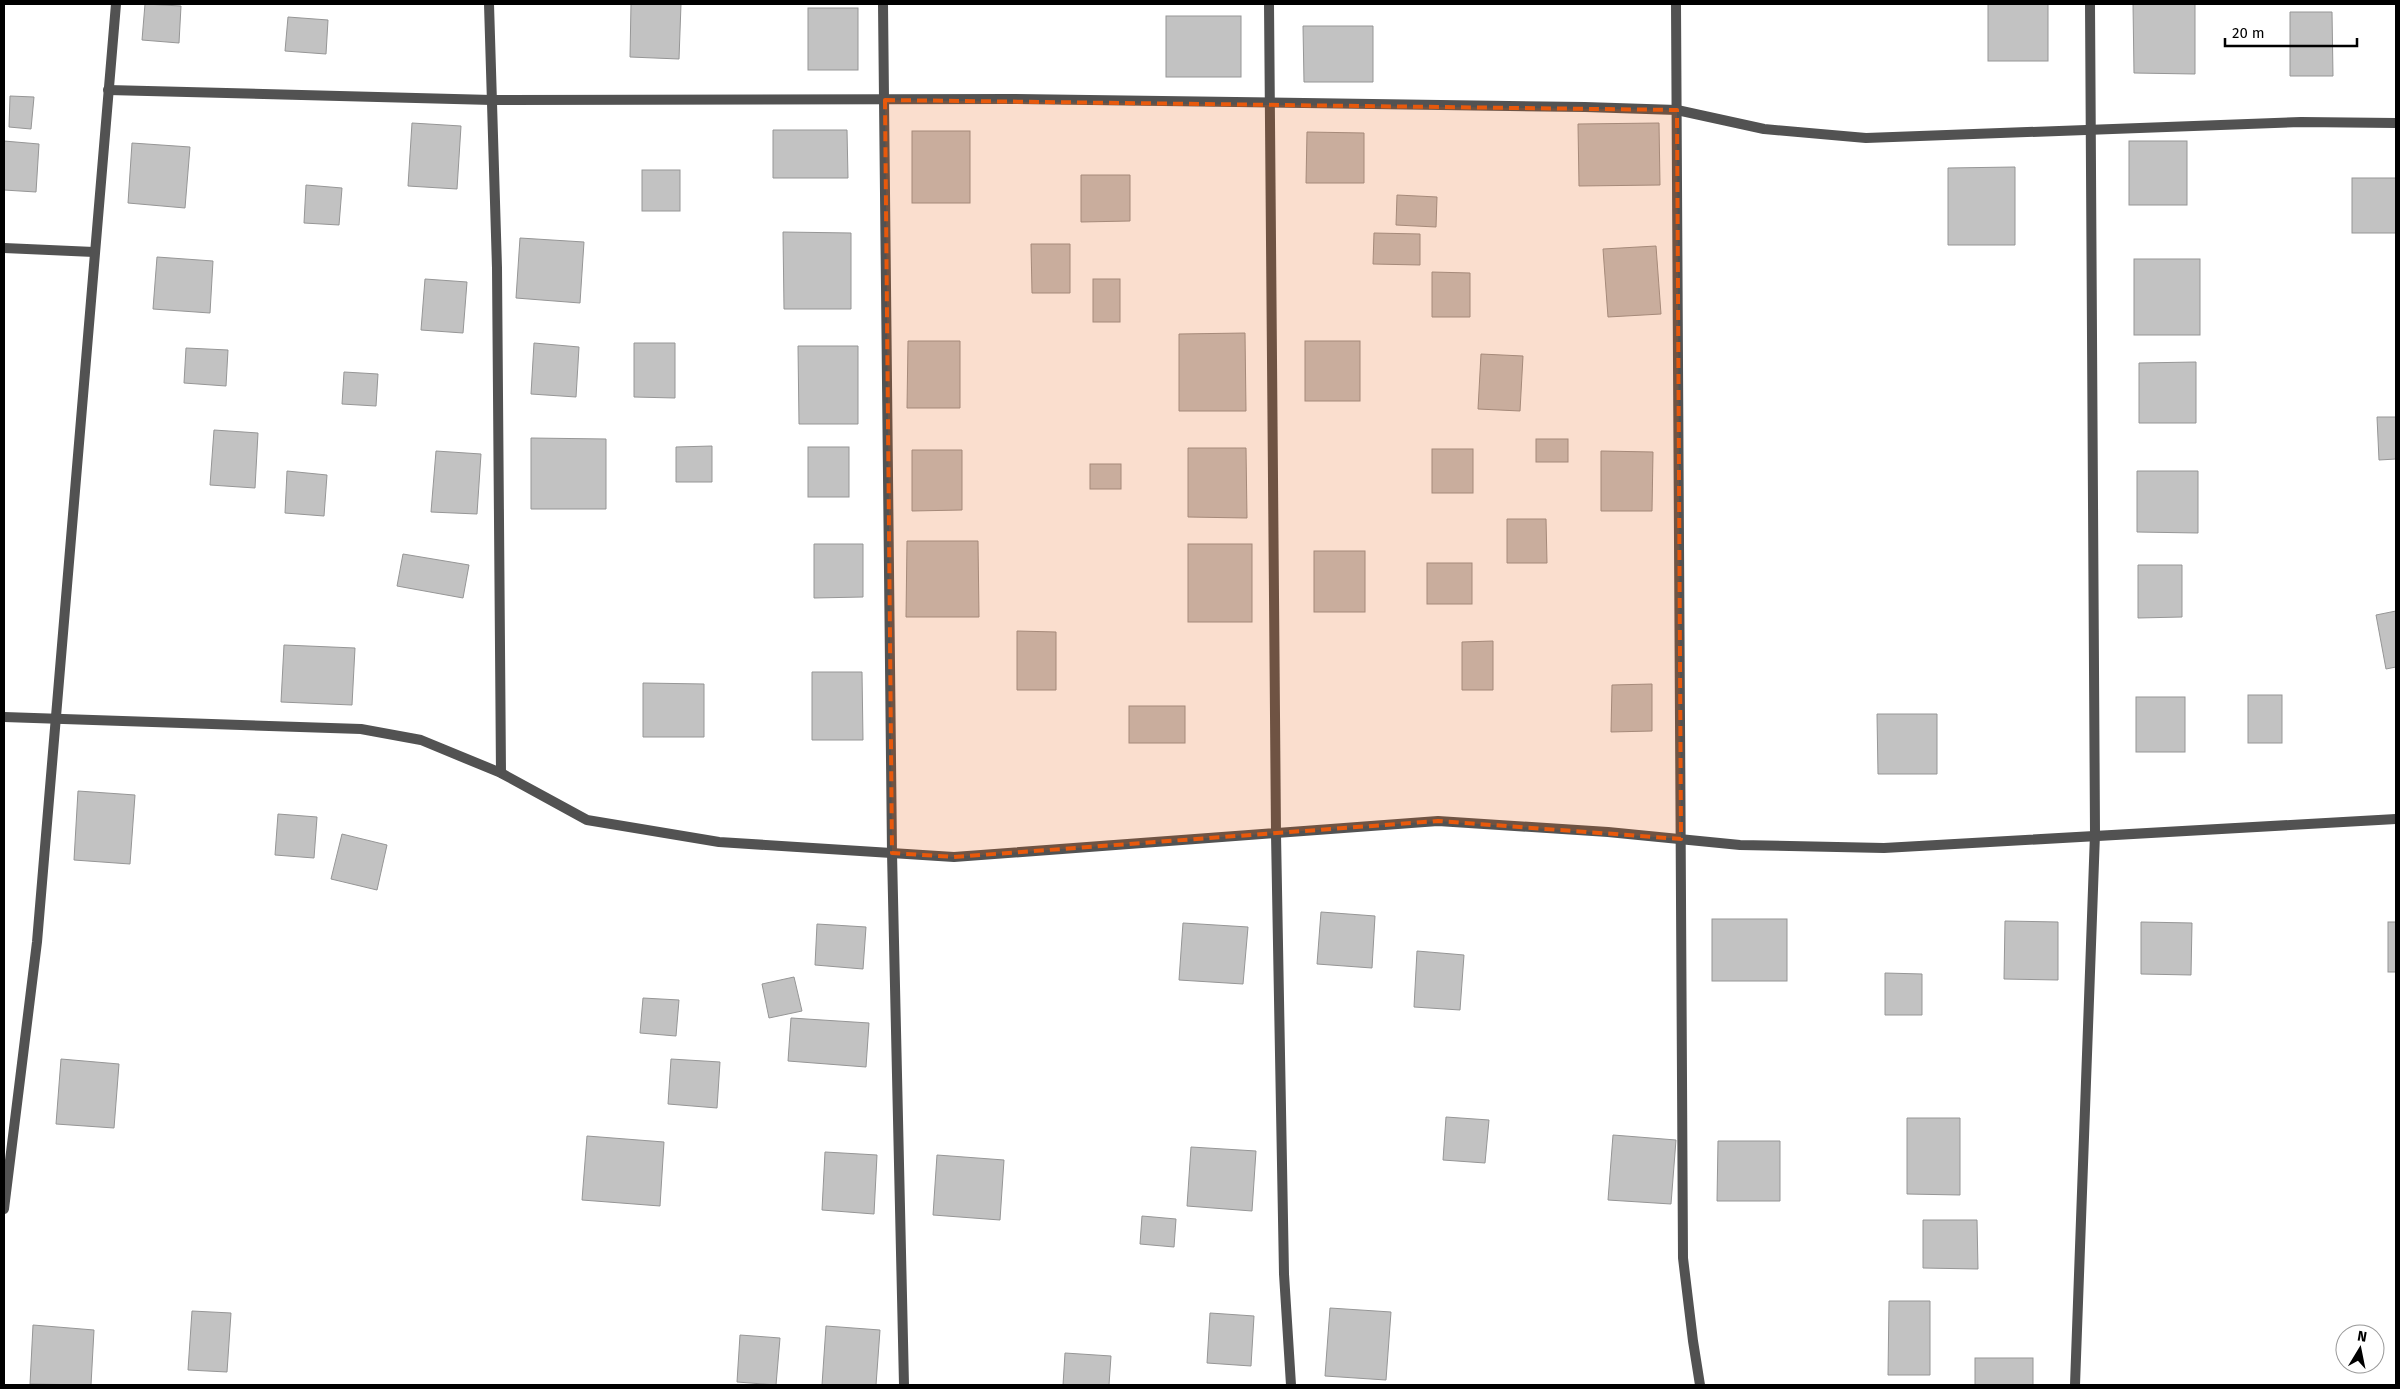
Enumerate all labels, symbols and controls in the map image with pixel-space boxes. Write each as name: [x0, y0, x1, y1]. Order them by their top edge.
scale bar: [2225, 15, 2358, 47]
text: 20 m: [2232, 24, 2265, 42]
north arrow: [2335, 1324, 2385, 1374]
text: N: [2356, 1328, 2368, 1346]

